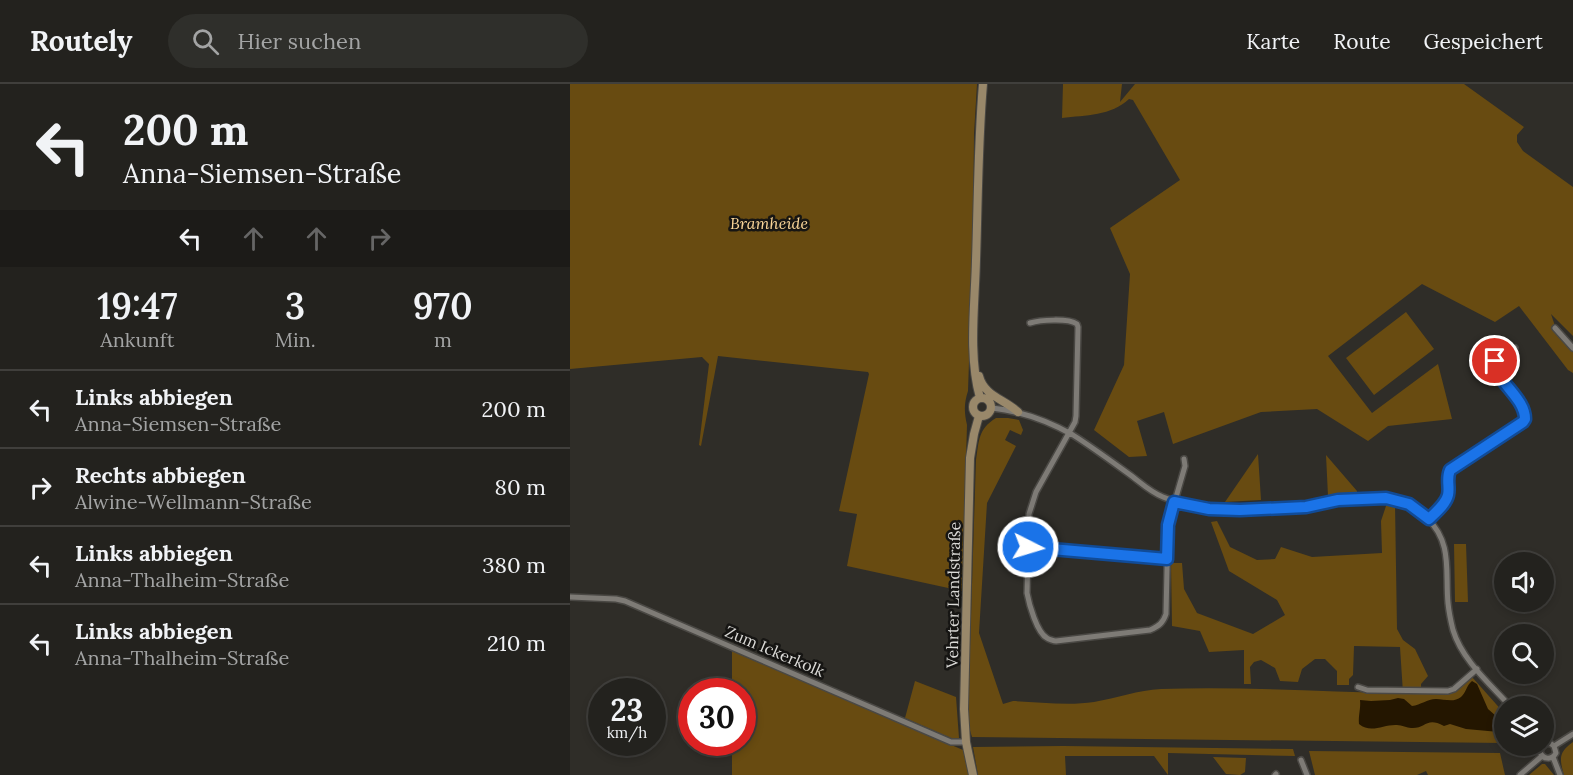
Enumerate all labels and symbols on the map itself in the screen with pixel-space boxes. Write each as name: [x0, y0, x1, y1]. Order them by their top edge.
park label: Bramheide: [730, 213, 808, 233]
pin: [1469, 335, 1520, 386]
position arrow: [996, 515, 1060, 579]
street label: Vehrter Landstraße: [942, 521, 964, 669]
street label: Zum Ickerkolk: [722, 621, 828, 681]
speed limit sign: 30: [678, 678, 756, 756]

